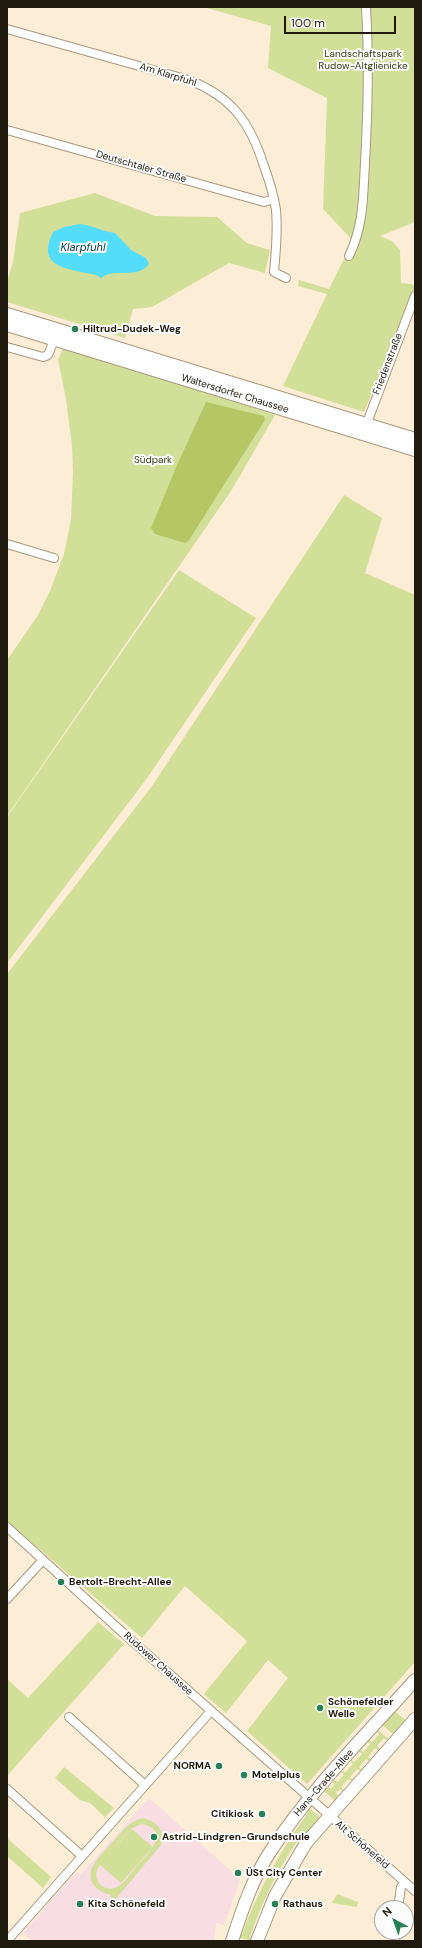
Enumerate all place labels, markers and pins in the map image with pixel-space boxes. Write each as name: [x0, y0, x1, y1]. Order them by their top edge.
place label: Hiltrud-Dudek-Weg: [83, 323, 181, 335]
marker: Hiltrud-Dudek-Weg: [70, 324, 80, 334]
place label: Bertolt-Brecht-Allee: [69, 1576, 171, 1588]
marker: Bertolt-Brecht-Allee: [56, 1577, 66, 1587]
place label: Schönefelder Welle: [328, 1696, 393, 1720]
marker: Schönefelder Welle: [315, 1703, 325, 1713]
place label: NORMA: [174, 1760, 211, 1772]
marker: NORMA: [214, 1761, 224, 1771]
place label: Motelplus: [252, 1769, 300, 1781]
marker: Motelplus: [239, 1770, 249, 1780]
place label: Citikiosk: [211, 1808, 254, 1820]
marker: Citikiosk: [257, 1809, 267, 1819]
place label: Astrid-Lindgren-Grundschule: [162, 1831, 310, 1843]
marker: Astrid-Lindgren-Grundschule: [149, 1832, 159, 1842]
place label: ÜSt City Center: [246, 1867, 322, 1879]
marker: ÜSt City Center: [233, 1868, 243, 1878]
place label: Kita Schönefeld: [88, 1898, 165, 1910]
place label: Rathaus: [283, 1898, 323, 1910]
marker: Kita Schönefeld: [75, 1899, 85, 1909]
marker: Rathaus: [270, 1899, 280, 1909]

